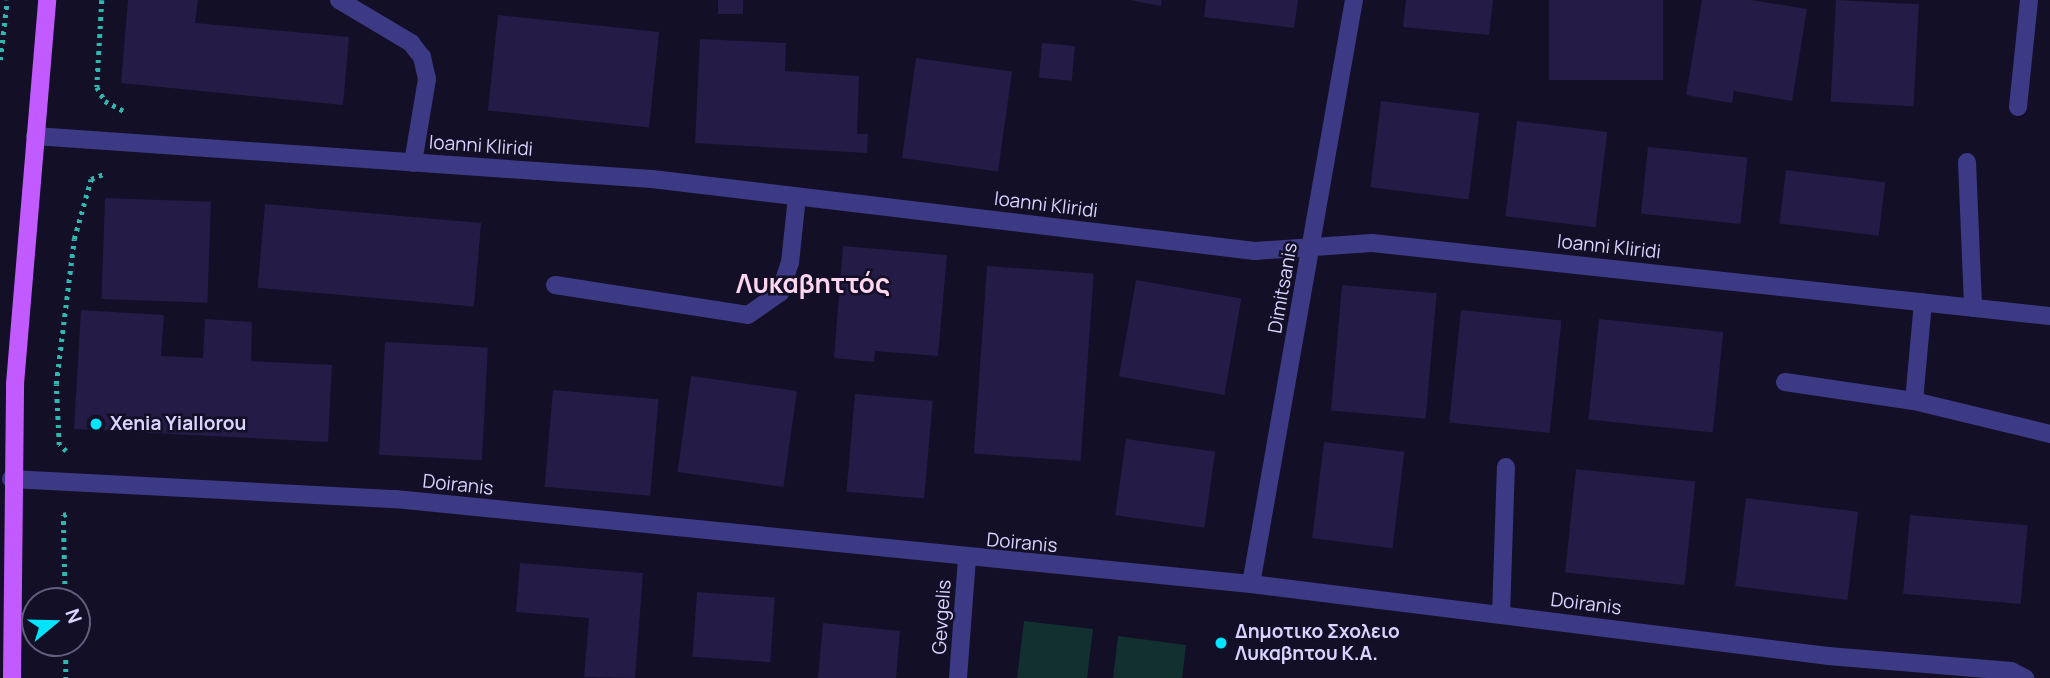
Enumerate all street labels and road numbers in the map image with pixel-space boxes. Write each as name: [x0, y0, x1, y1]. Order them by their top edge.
street label: Ioanni Kliridi: [428, 131, 534, 161]
street label: Ioanni Kliridi: [993, 187, 1099, 223]
street label: Ioanni Kliridi: [1556, 230, 1662, 264]
street label: Dimitsanis: [1264, 241, 1302, 335]
street label: Doiranis: [421, 470, 495, 500]
street label: Doiranis: [986, 529, 1058, 557]
street label: Gevgelis: [928, 579, 956, 655]
street label: Doiranis: [1549, 588, 1623, 620]

